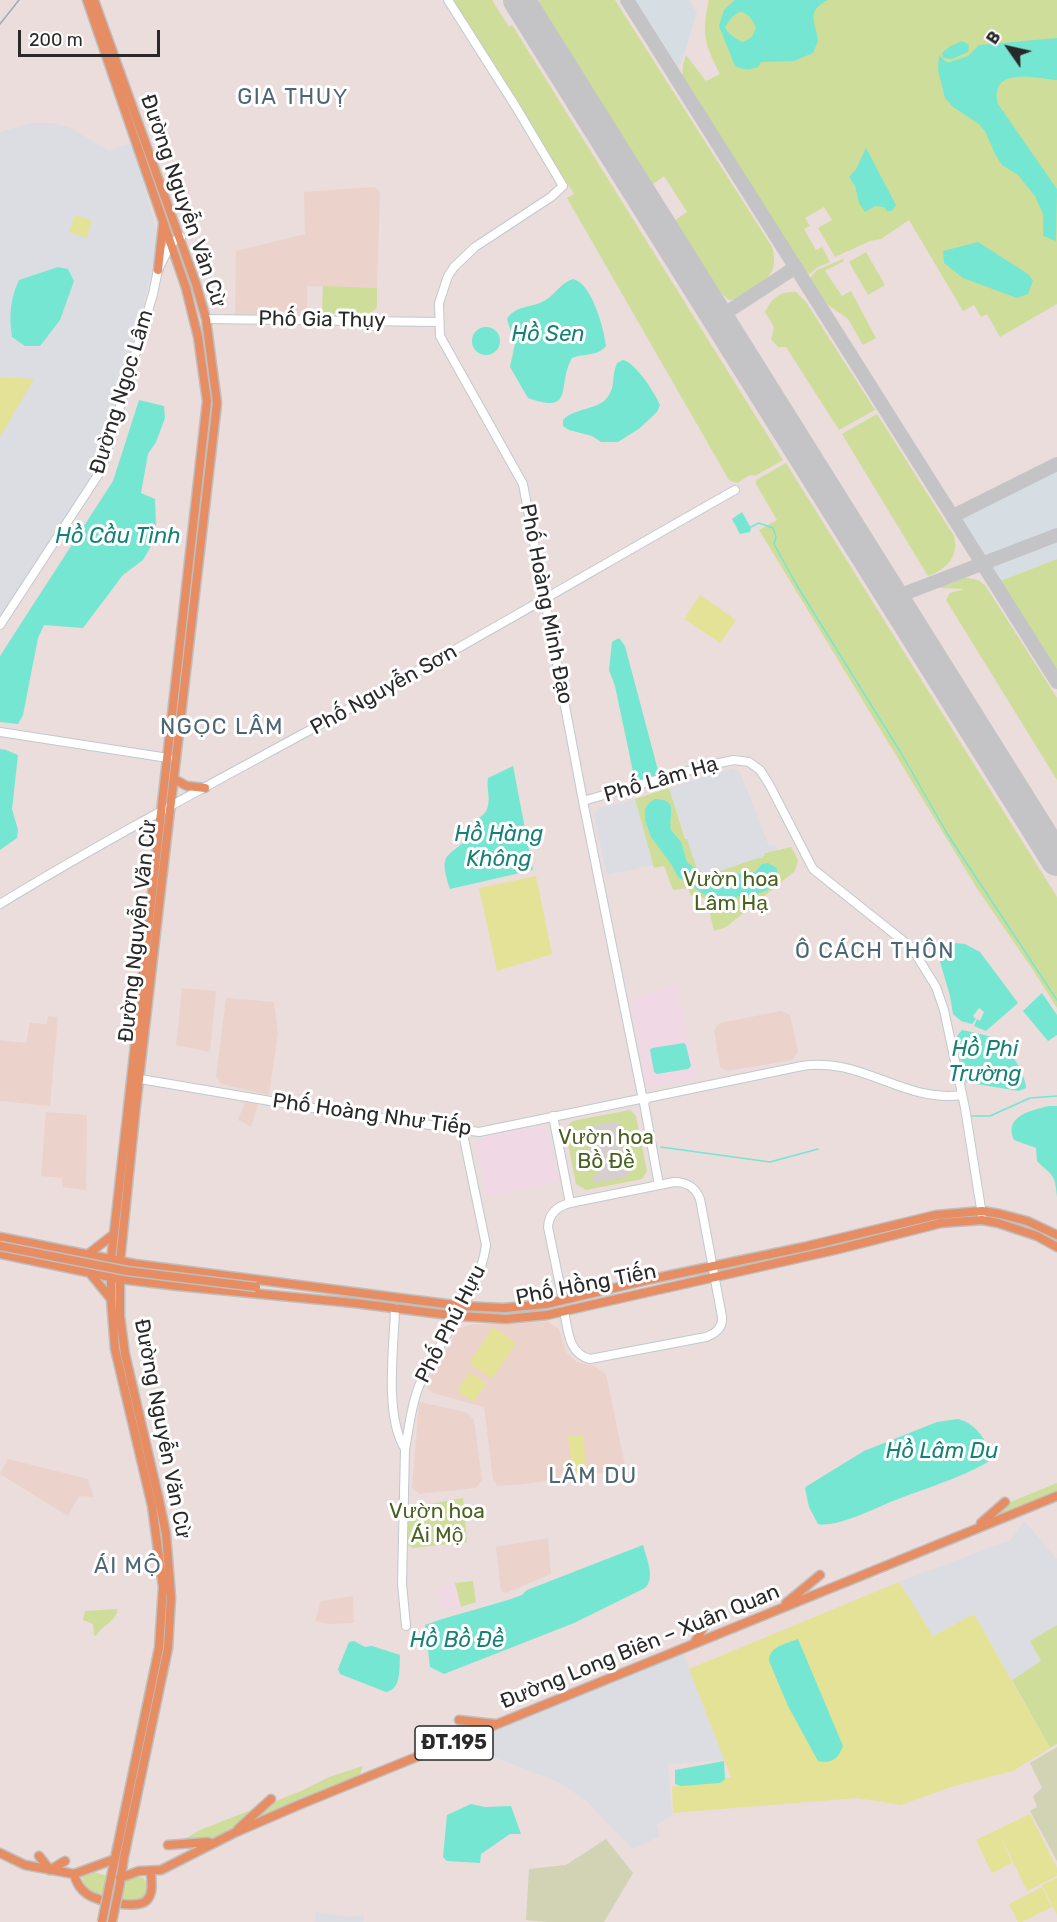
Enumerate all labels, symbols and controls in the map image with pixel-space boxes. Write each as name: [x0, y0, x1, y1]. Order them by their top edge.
scale bar: [21, 18, 164, 56]
north arrow: [979, 18, 1039, 78]
text: B: [983, 28, 1005, 48]
text: 200 m: [29, 29, 83, 51]
district label: GIA THUỴ: [237, 85, 349, 111]
street label: Đường Nguyễn Văn Cừ: [135, 91, 231, 311]
street label: Phố Gia Thụy: [258, 306, 386, 334]
street label: Đường Ngọc Lâm: [85, 307, 159, 477]
water label: Hồ Sen: [511, 322, 585, 348]
street label: Phố Hoàng Minh Đạo: [514, 502, 578, 706]
water label: Hồ Cầu Tình: [55, 524, 181, 550]
street label: Phố Nguyễn Sơn: [306, 639, 462, 741]
district label: NGỌC LÂM: [160, 715, 284, 741]
street label: Phố Lâm Hạ: [601, 752, 721, 808]
street label: Đường Nguyễn Văn Cừ: [114, 818, 162, 1044]
water label: Hồ Hàng Không: [455, 822, 543, 873]
park label: Vườn hoa Lâm Hạ: [683, 867, 779, 917]
district label: Ô CÁCH THÔN: [795, 939, 955, 965]
water label: Hồ Phi Trường: [948, 1037, 1022, 1088]
street label: Phố Hoàng Như Tiếp: [271, 1089, 473, 1141]
park label: Vườn hoa Bồ Đề: [558, 1125, 654, 1175]
street label: Phố Hồng Tiến: [514, 1259, 658, 1311]
street label: Phố Phú Hựu: [410, 1261, 492, 1387]
street label: Đường Nguyễn Văn Cừ: [128, 1317, 196, 1541]
water label: Hồ Lâm Du: [886, 1439, 998, 1465]
district label: LÂM DU: [548, 1464, 638, 1490]
park label: Vườn hoa Ái Mộ: [389, 1499, 485, 1549]
district label: ÁI MỘ: [94, 1554, 162, 1580]
street label: Đường Long Biên – Xuân Quan: [497, 1579, 783, 1715]
water label: Hồ Bồ Đề: [410, 1628, 504, 1654]
road number: ĐT.195: [415, 1726, 493, 1760]

